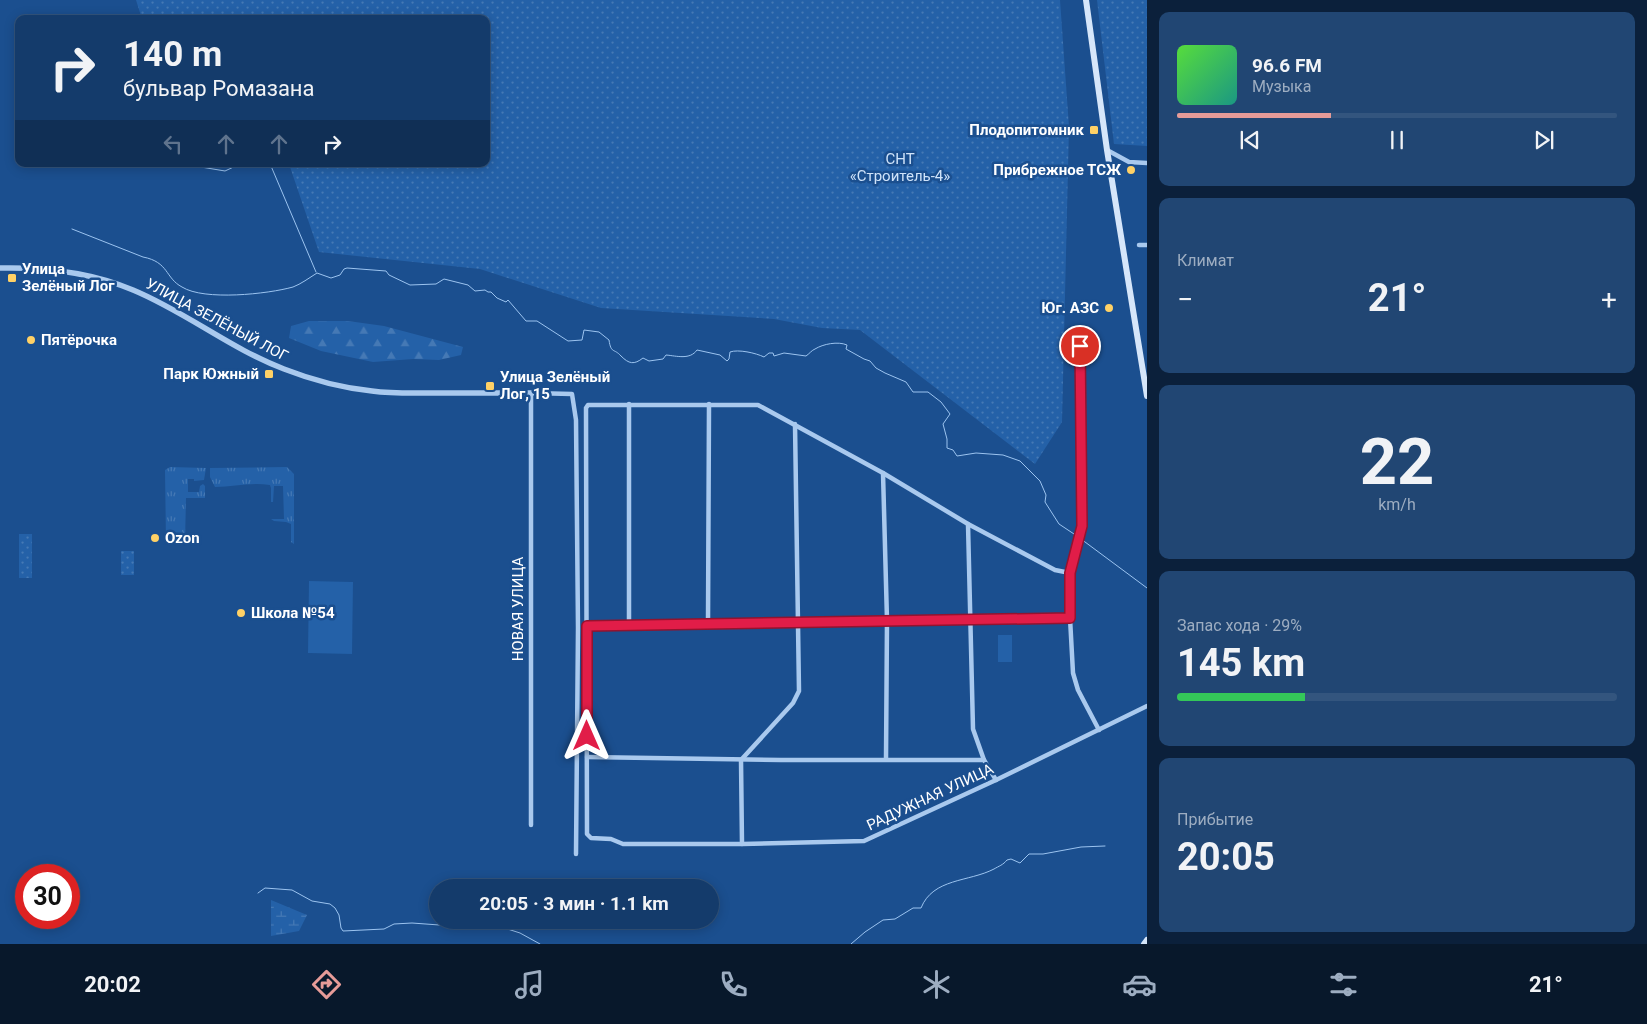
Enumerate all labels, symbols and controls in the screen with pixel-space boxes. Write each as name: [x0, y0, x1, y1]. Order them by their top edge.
text: 140 m: [123, 34, 222, 75]
icon: right: [40, 35, 105, 100]
text: 96.6 FM: [1252, 54, 1322, 77]
text: бульвар Ромазана: [123, 76, 315, 101]
text: Музыка: [1252, 77, 1311, 96]
place label: Плодопитомник: [969, 121, 1085, 139]
marker: Плодопитомник: [1088, 124, 1100, 136]
icon: previous: [1236, 126, 1264, 154]
icon: pause: [1383, 126, 1411, 154]
icon: next: [1530, 126, 1558, 154]
icon: left: [159, 130, 187, 158]
icon: ahead: [212, 130, 240, 158]
icon: ahead: [265, 130, 293, 158]
icon: right: [318, 130, 346, 158]
park label: СНТ «Строитель-4»: [850, 150, 950, 185]
place label: Прибрежное ТСЖ: [993, 161, 1121, 179]
marker: Прибрежное ТСЖ: [1125, 164, 1137, 176]
text: Климат: [1177, 251, 1234, 270]
place label: Улица Зелёный Лог: [22, 260, 115, 295]
marker: Улица Зелёный Лог: [6, 272, 18, 284]
street label: УЛИЦА ЗЕЛЁНЫЙ ЛОГ: [143, 275, 291, 365]
text: 21°: [1368, 276, 1426, 320]
text: −: [1177, 283, 1193, 316]
text: +: [1601, 283, 1617, 316]
place label: Юг. АЗС: [1041, 299, 1099, 317]
marker: Юг. АЗС: [1103, 302, 1115, 314]
pin: [1059, 325, 1101, 367]
place label: Пятёрочка: [41, 331, 117, 349]
icon: arrive: [1066, 332, 1094, 360]
marker: Пятёрочка: [25, 334, 37, 346]
place label: Парк Южный: [163, 365, 259, 383]
marker: Парк Южный: [263, 368, 275, 380]
place label: Улица Зелёный Лог, 15: [500, 368, 610, 403]
marker: Улица Зелёный Лог, 15: [484, 380, 496, 392]
text: 22: [1360, 424, 1434, 500]
text: km/h: [1378, 495, 1416, 514]
place label: Ozon: [165, 529, 200, 547]
marker: Ozon: [149, 532, 161, 544]
street label: НОВАЯ УЛИЦА: [509, 556, 527, 661]
place label: Школа №54: [251, 604, 335, 622]
marker: Школа №54: [235, 607, 247, 619]
text: Запас хода · 29%: [1177, 616, 1302, 635]
text: 145 km: [1177, 641, 1305, 685]
position arrow: [560, 709, 612, 761]
street label: РАДУЖНАЯ УЛИЦА: [864, 760, 996, 834]
text: Прибытие: [1177, 810, 1253, 829]
text: 20:05: [1177, 835, 1275, 879]
speed limit sign: 30: [15, 864, 80, 929]
text: 20:05 · 3 мин · 1.1 km: [479, 892, 669, 915]
icon: directions: [309, 967, 344, 1002]
icon: music: [512, 967, 547, 1002]
icon: phone: [716, 967, 751, 1002]
icon: climate: [919, 967, 954, 1002]
icon: car: [1122, 967, 1157, 1002]
icon: filters: [1326, 967, 1361, 1002]
text: 20:02: [84, 972, 141, 997]
text: 21°: [1529, 972, 1563, 997]

